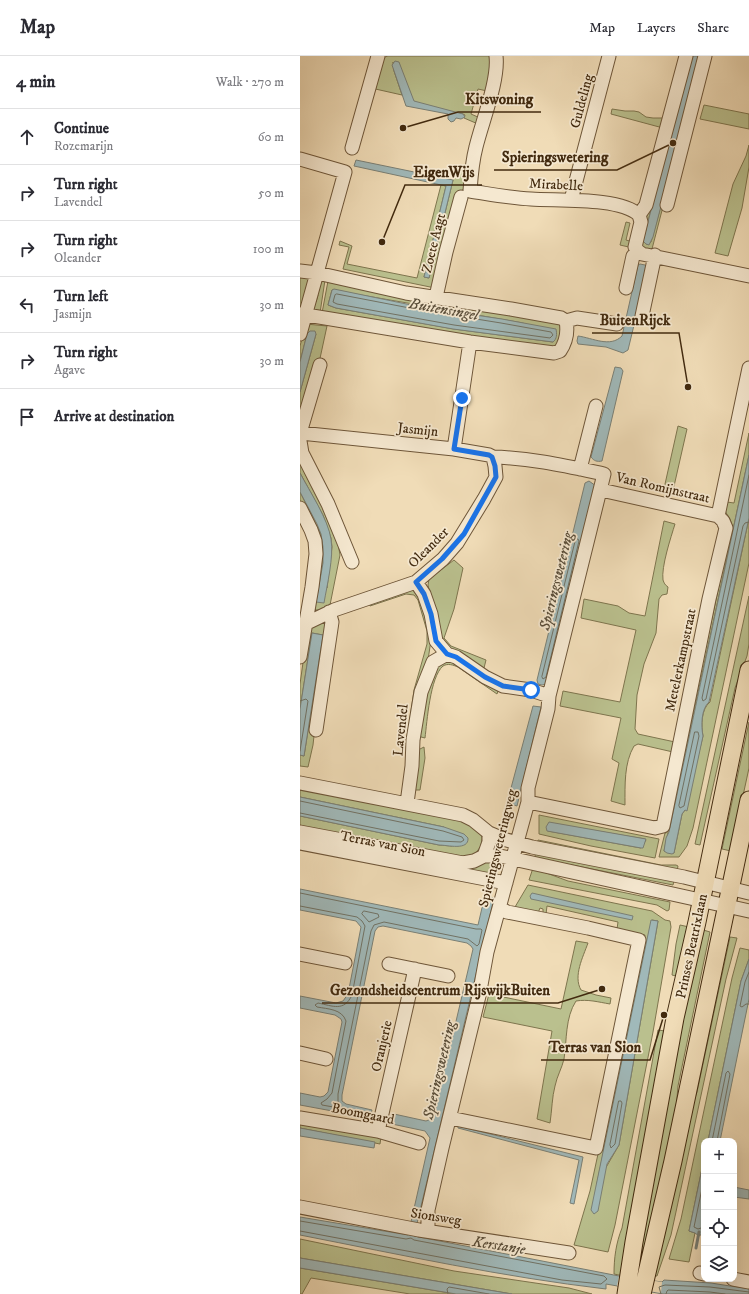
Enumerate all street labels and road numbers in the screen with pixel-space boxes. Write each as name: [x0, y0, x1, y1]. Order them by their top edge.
street label: Guldeling: [566, 72, 598, 130]
street label: Mirabelle: [528, 175, 584, 195]
street label: Zoete Aagt: [418, 211, 450, 275]
street label: Jasmijn: [395, 419, 440, 441]
street label: Van Romijnstraat: [613, 468, 712, 508]
street label: Oleander: [404, 523, 454, 572]
street label: Metelerkampstraat: [661, 607, 701, 713]
street label: Lavendel: [389, 702, 413, 757]
street label: Spieringsweteringweg: [475, 787, 521, 909]
street label: Terras van Sion: [339, 827, 428, 861]
street label: Prinses Beatrixlaan: [672, 892, 712, 1000]
street label: Oranjerie: [367, 1019, 397, 1074]
street label: Boomgaard: [330, 1099, 396, 1129]
street label: Sionsweg: [409, 1204, 463, 1230]

